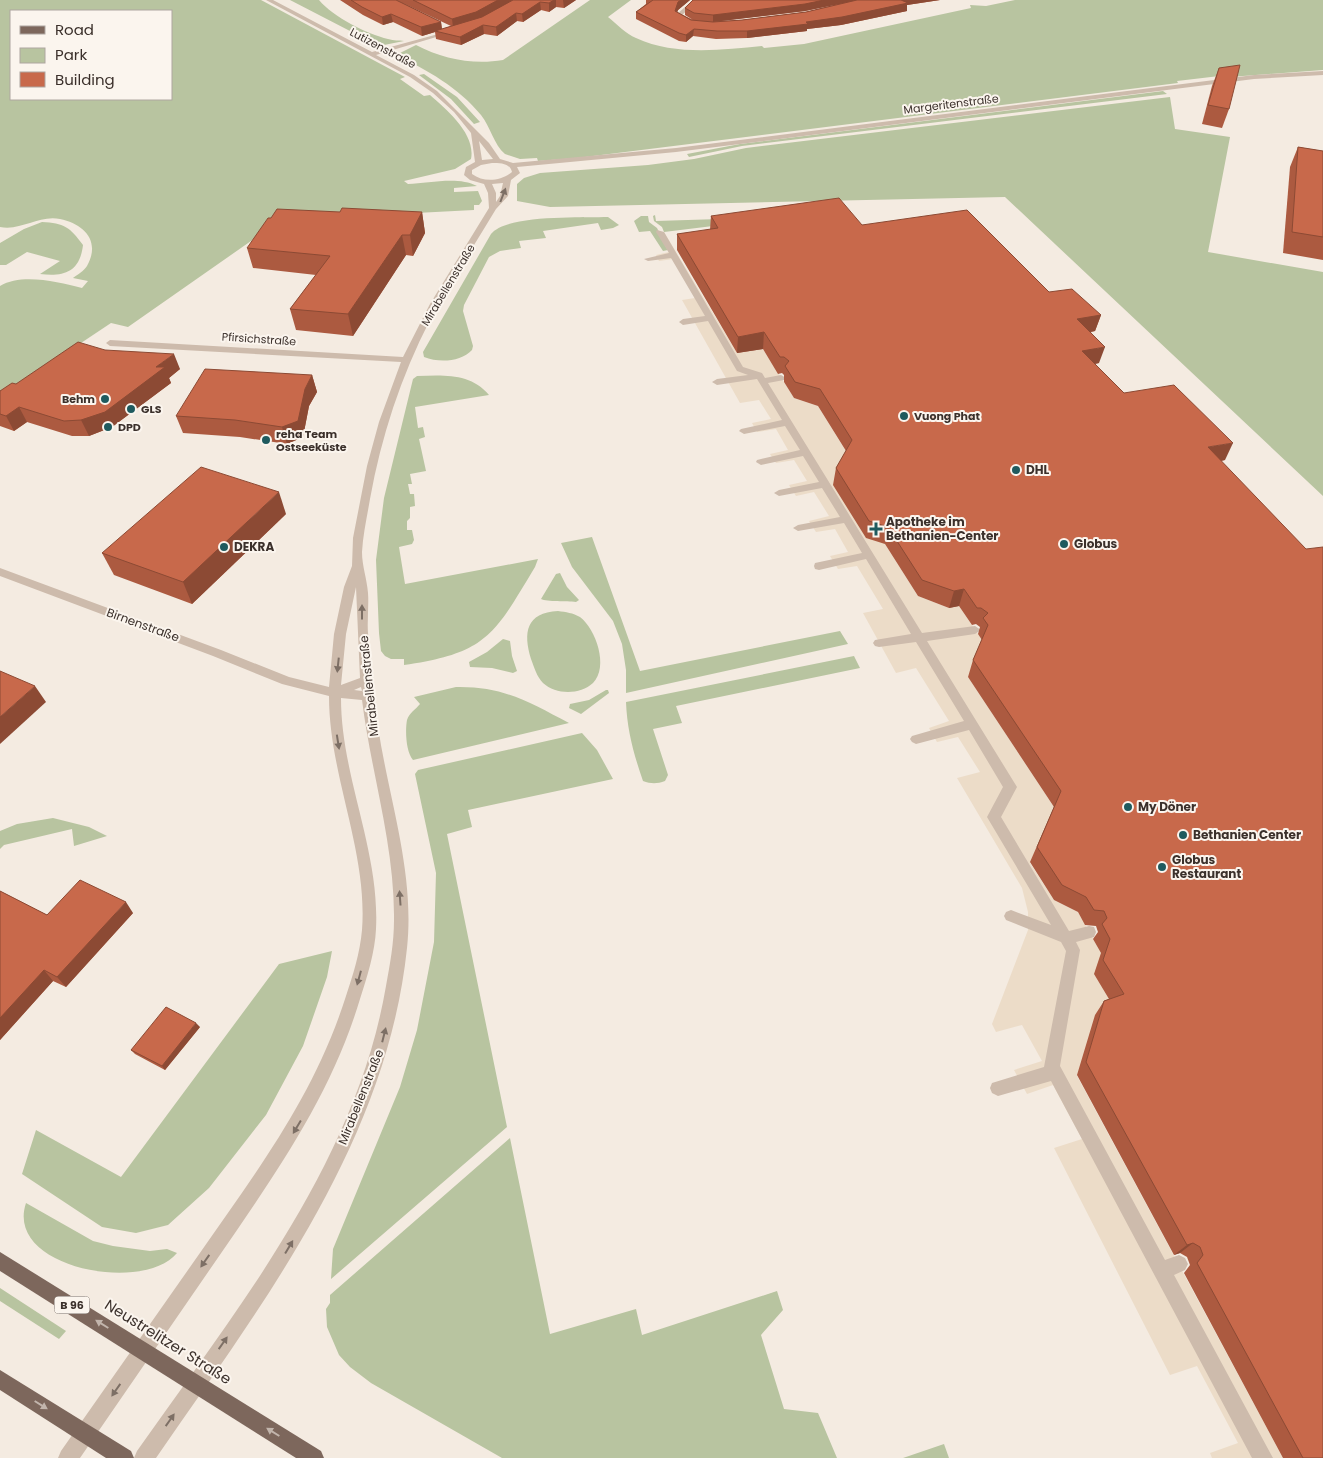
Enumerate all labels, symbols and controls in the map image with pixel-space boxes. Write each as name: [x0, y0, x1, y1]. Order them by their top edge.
legend: [10, 10, 172, 100]
text: Road: [55, 19, 94, 40]
street label: Lutizenstraße: [347, 24, 419, 72]
text: Park: [55, 44, 87, 65]
text: Building: [55, 69, 115, 90]
street label: Margeritenstraße: [903, 90, 1000, 118]
one-way arrow: [499, 187, 507, 202]
street label: Mirabellenstraße: [417, 241, 479, 329]
street label: Pfirsichstraße: [221, 328, 297, 350]
place label: Behm: [62, 391, 95, 407]
marker: Behm: [99, 393, 111, 405]
place label: GLS: [141, 401, 162, 417]
marker: GLS: [125, 403, 137, 415]
place label: Vuong Phat: [914, 408, 980, 424]
marker: Vuong Phat: [898, 410, 910, 422]
place label: DPD: [118, 419, 141, 435]
marker: DPD: [102, 421, 114, 433]
place label: reha Team Ostseeküste: [276, 426, 347, 455]
marker: reha Team Ostseeküste: [260, 434, 272, 446]
place label: DHL: [1026, 461, 1049, 478]
marker: DHL: [1010, 464, 1022, 476]
place label: Apotheke im Bethanien-Center: [886, 513, 999, 544]
marker: Apotheke im Bethanien-Center: [870, 523, 882, 535]
place label: Globus: [1074, 535, 1118, 552]
place label: DEKRA: [234, 538, 274, 555]
marker: Globus: [1058, 538, 1070, 550]
marker: DEKRA: [218, 541, 230, 553]
street label: Birnenstraße: [104, 603, 182, 646]
one-way arrow: [358, 604, 366, 620]
street label: Mirabellenstraße: [355, 635, 382, 737]
one-way arrow: [334, 657, 342, 673]
one-way arrow: [334, 734, 342, 750]
place label: My Döner: [1138, 798, 1196, 815]
marker: My Döner: [1122, 801, 1134, 813]
place label: Bethanien Center: [1193, 826, 1301, 843]
marker: Bethanien Center: [1177, 829, 1189, 841]
place label: Globus Restaurant: [1172, 851, 1241, 882]
marker: Globus Restaurant: [1156, 861, 1168, 873]
one-way arrow: [395, 889, 403, 905]
one-way arrow: [355, 970, 363, 985]
one-way arrow: [380, 1028, 388, 1043]
street label: Mirabellenstraße: [334, 1047, 387, 1147]
one-way arrow: [292, 1120, 301, 1133]
one-way arrow: [284, 1240, 293, 1253]
one-way arrow: [200, 1254, 210, 1268]
street label: Neustrelitzer Straße: [101, 1294, 236, 1389]
road number: B 96: [54, 1296, 90, 1314]
one-way arrow: [96, 1319, 109, 1328]
one-way arrow: [218, 1336, 228, 1350]
one-way arrow: [111, 1383, 121, 1396]
one-way arrow: [34, 1400, 48, 1410]
one-way arrow: [165, 1414, 175, 1427]
one-way arrow: [266, 1427, 279, 1437]

